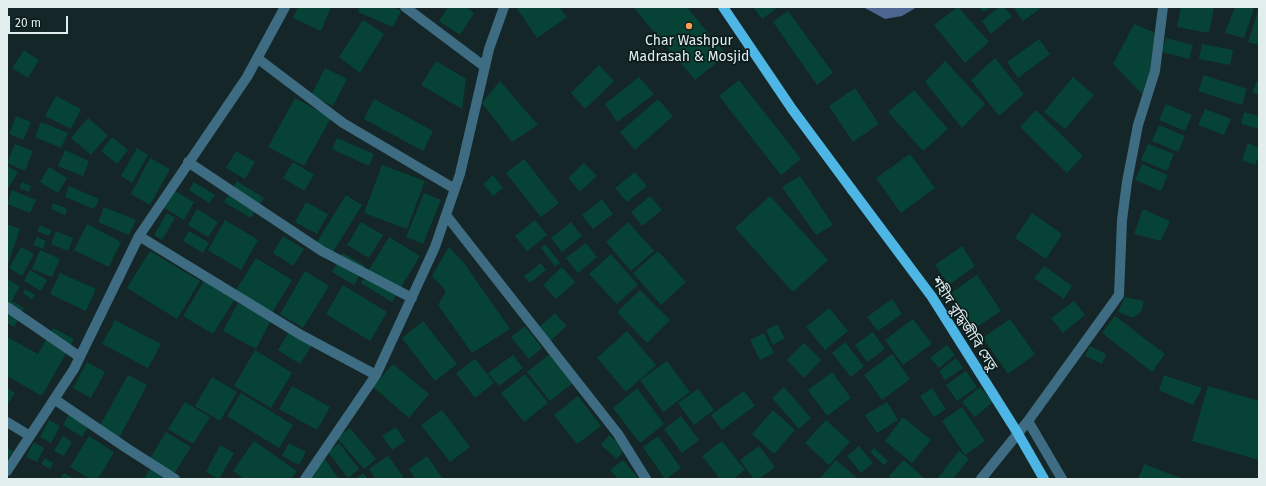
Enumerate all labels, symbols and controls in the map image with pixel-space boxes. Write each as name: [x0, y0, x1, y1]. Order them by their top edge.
scale bar: [10, 8, 70, 34]
text: 20 m: [15, 16, 41, 30]
marker: Char Washpur Madrasah & Mosjid: [684, 21, 694, 31]
place label: Char Washpur Madrasah & Mosjid: [629, 33, 749, 66]
street label: শহীদ বুদ্ধিজীবি সেতু: [927, 274, 1001, 374]

